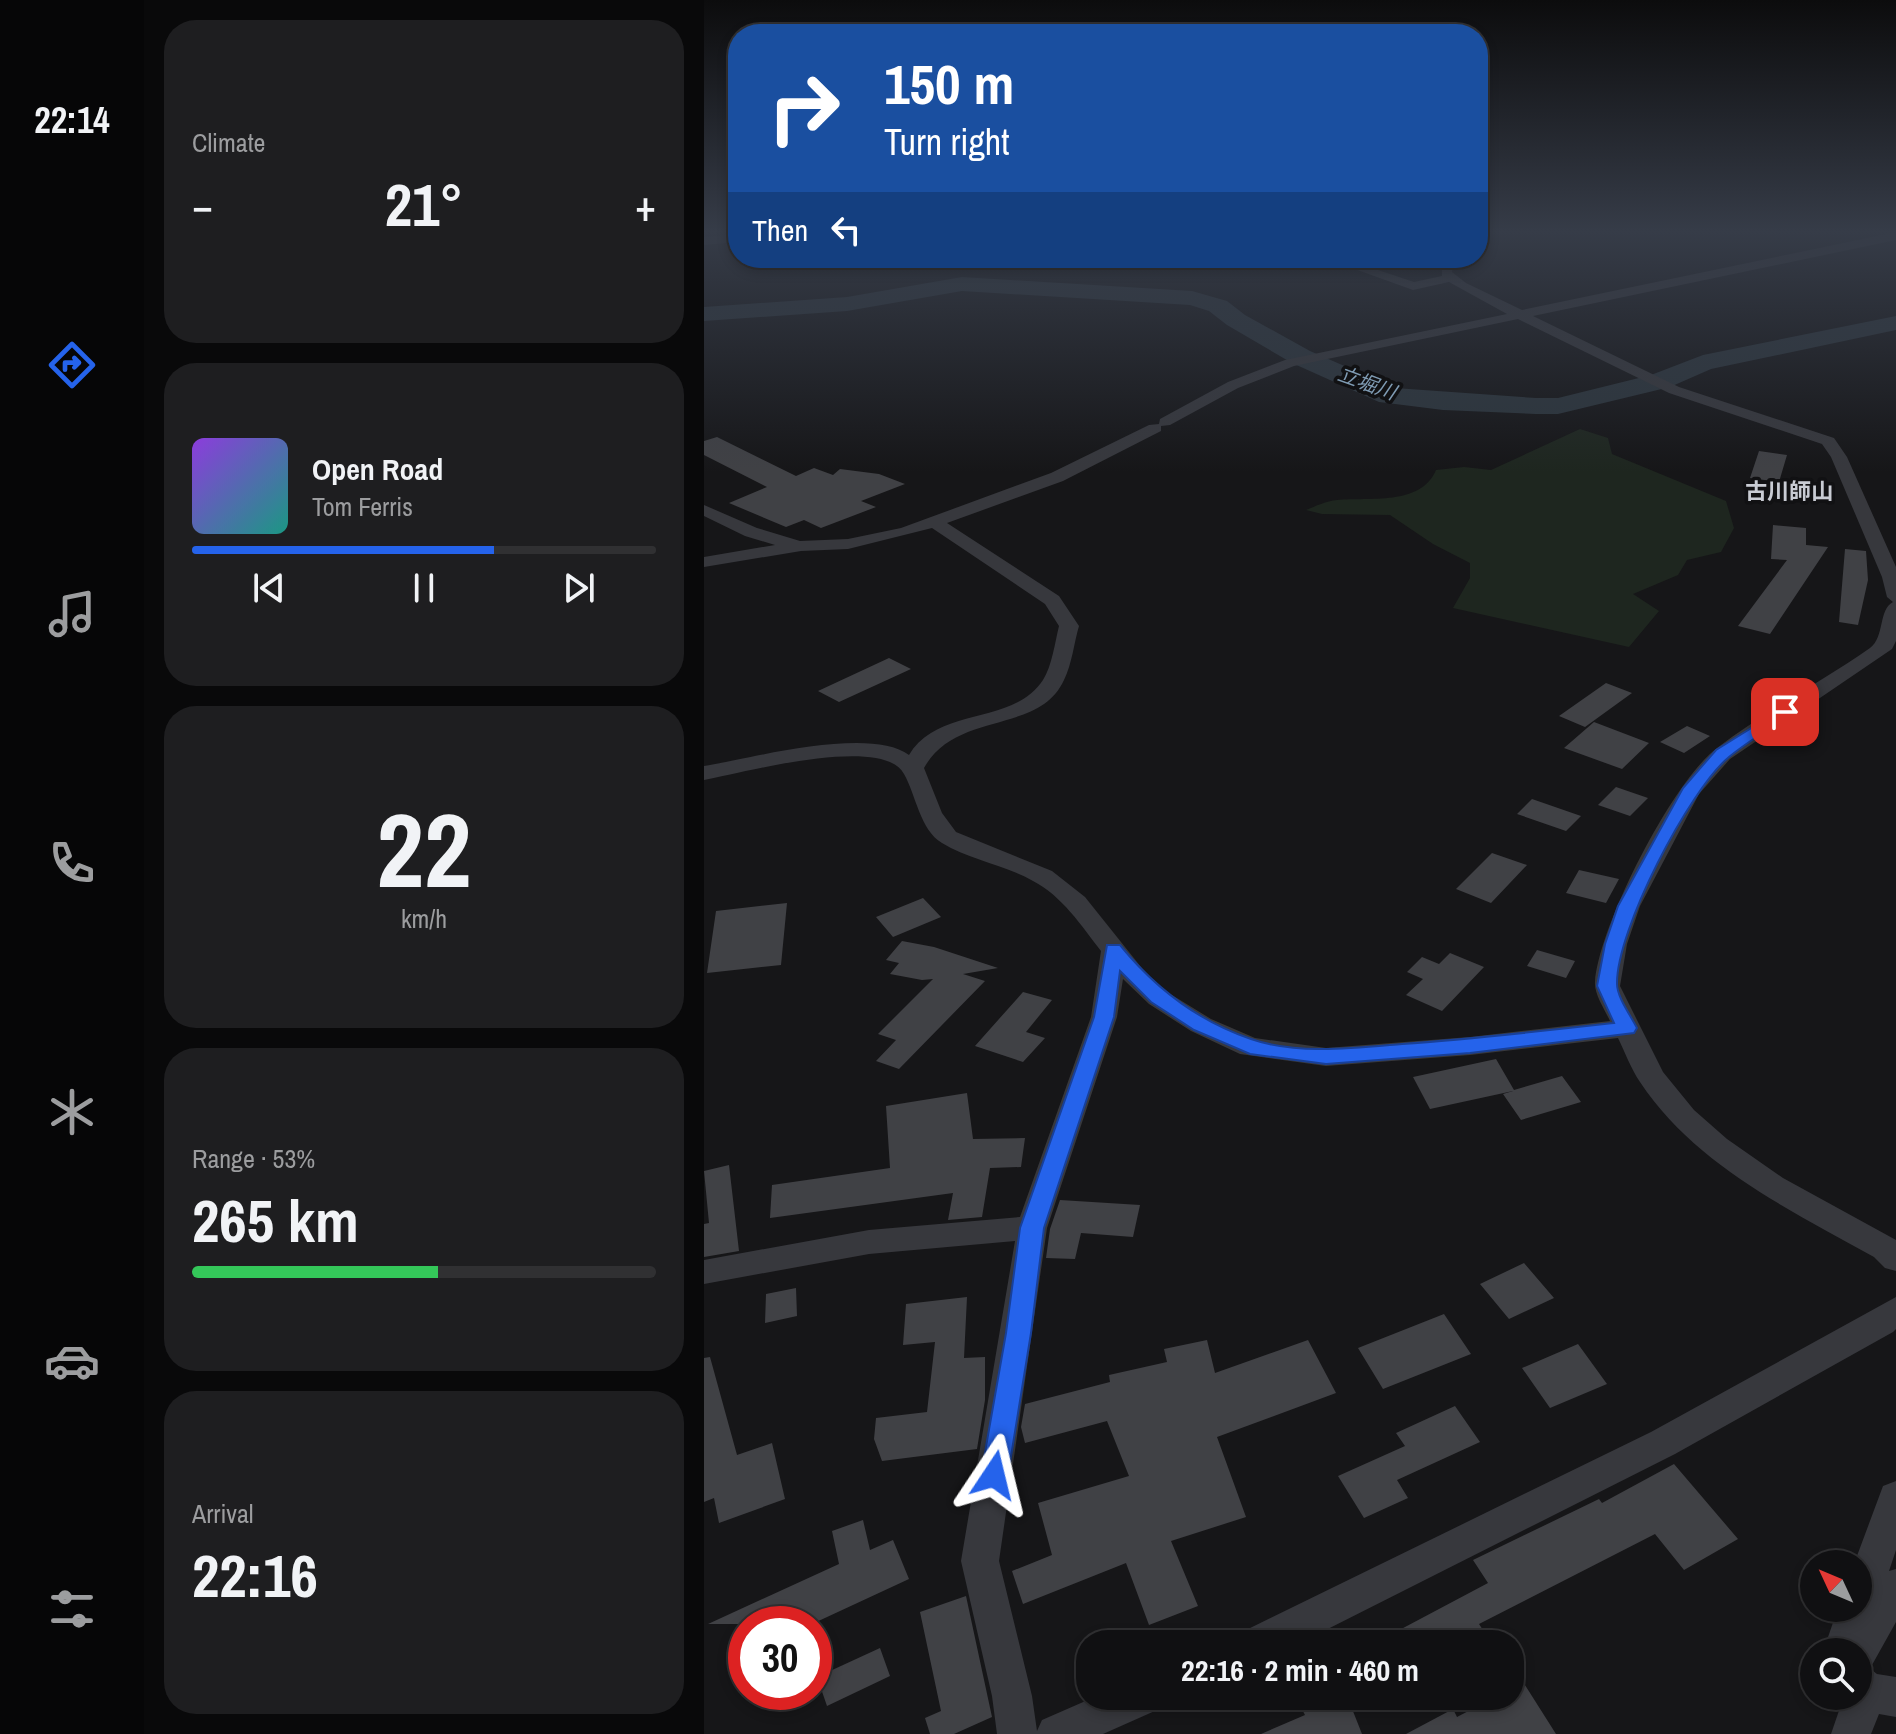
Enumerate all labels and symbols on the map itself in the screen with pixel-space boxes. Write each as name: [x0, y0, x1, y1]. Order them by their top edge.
water label: 立堀川: [1334, 360, 1402, 406]
district label: 古川師山: [1745, 476, 1833, 506]
pin: [1751, 678, 1819, 746]
position arrow: [952, 1433, 1036, 1517]
north arrow: [1800, 1550, 1872, 1622]
speed limit sign: 30: [728, 1606, 832, 1710]

